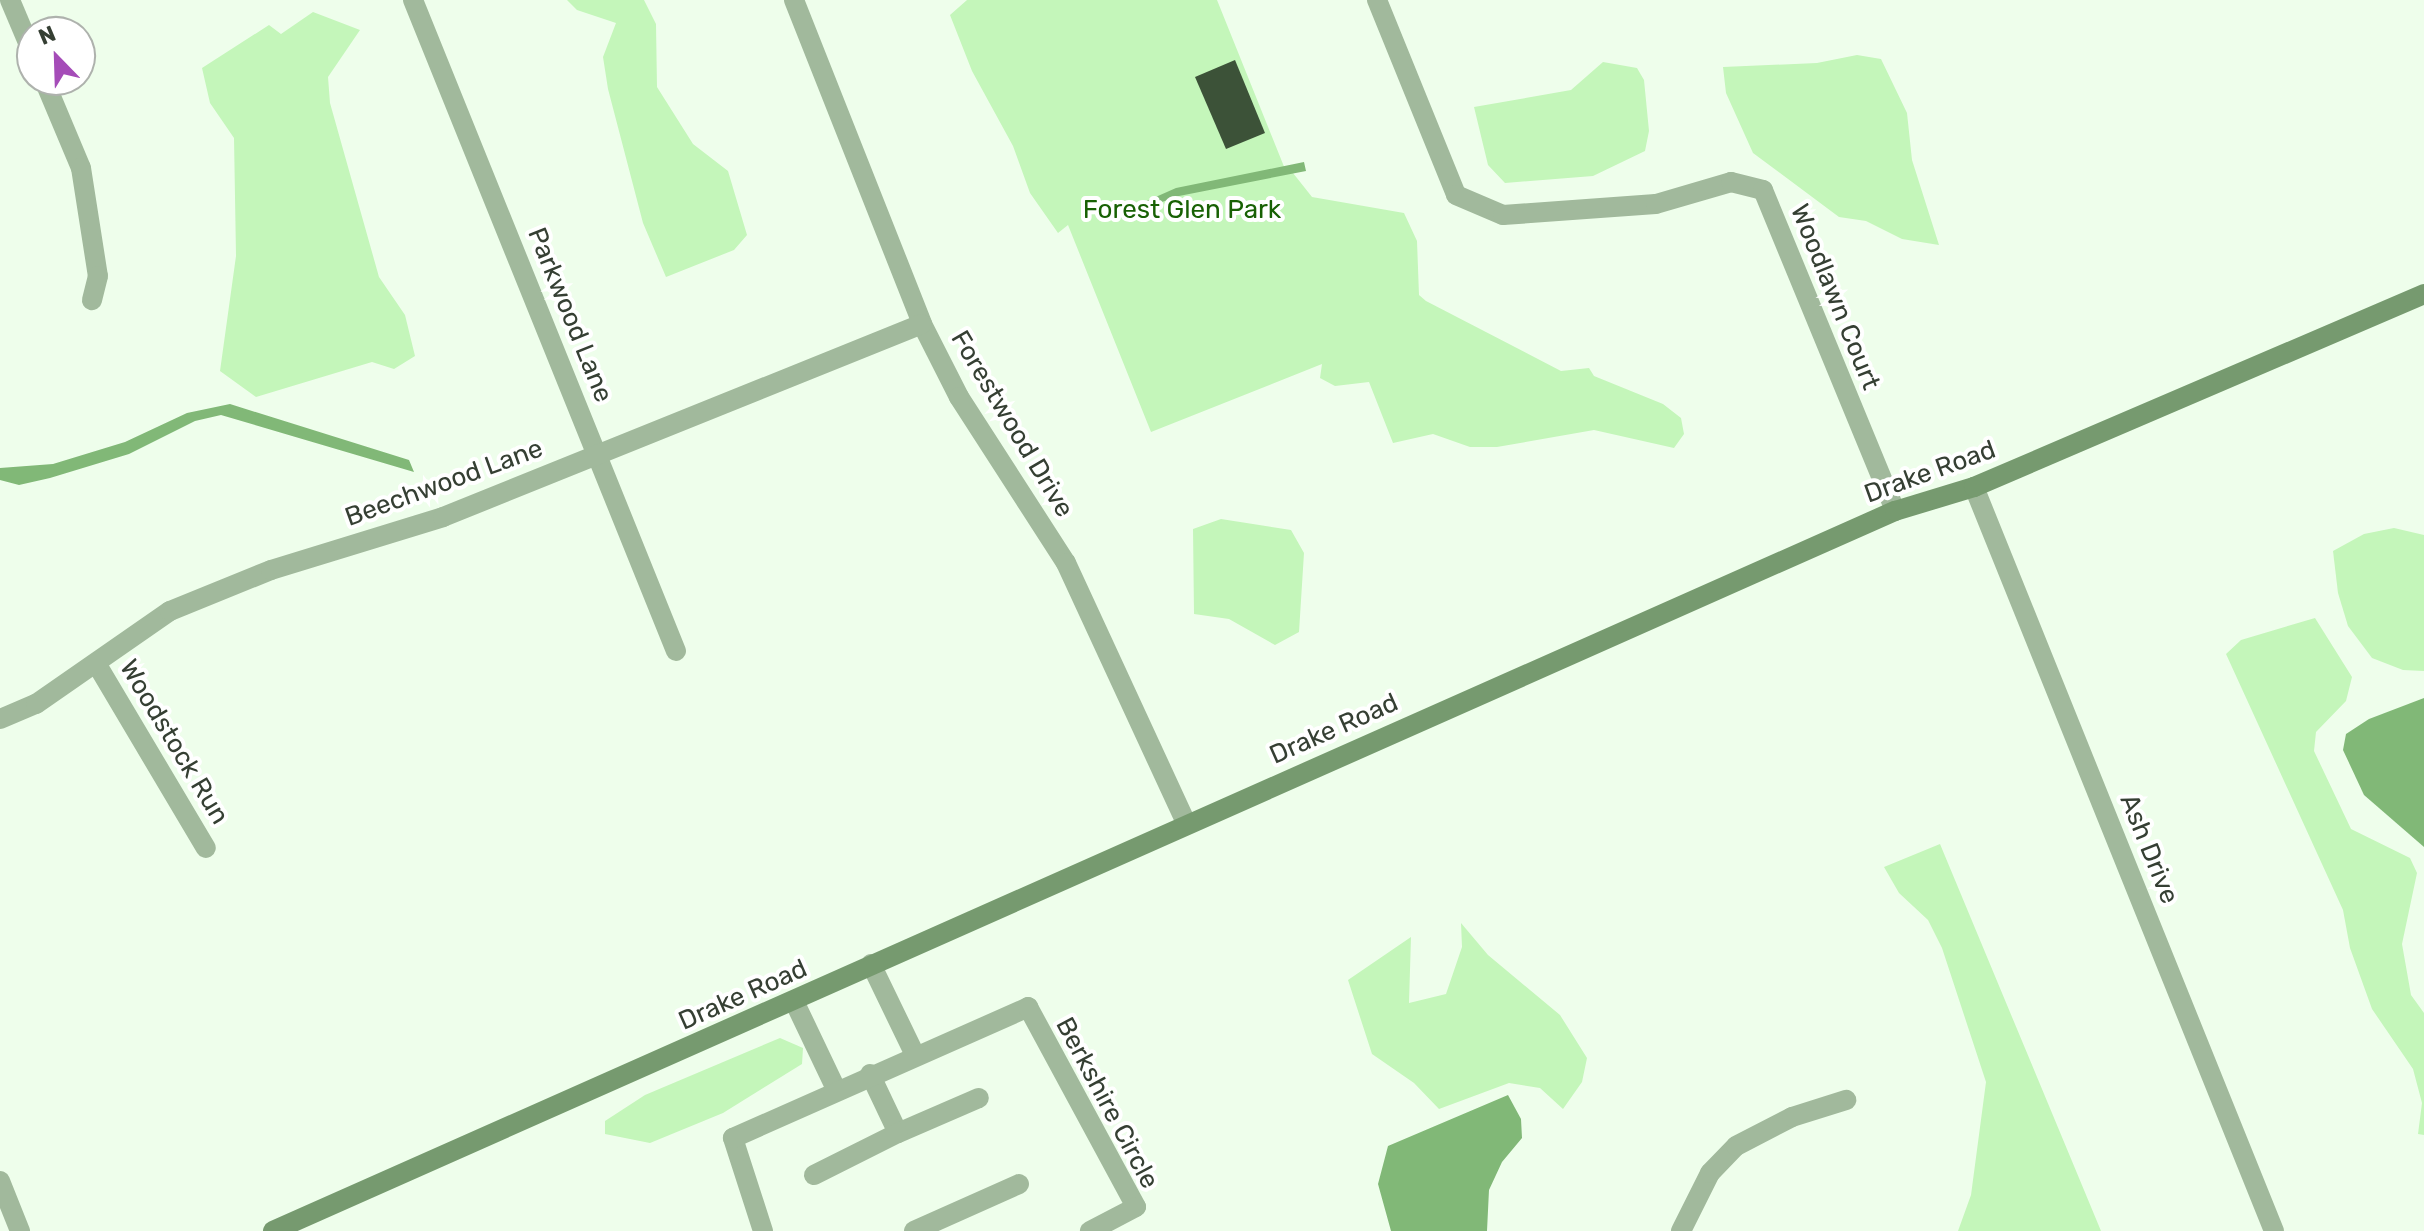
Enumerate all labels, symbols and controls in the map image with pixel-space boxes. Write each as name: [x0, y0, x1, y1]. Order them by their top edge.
north arrow: [16, 16, 96, 96]
text: N: [35, 20, 60, 51]
park label: Forest Glen Park: [1083, 194, 1281, 226]
street label: Woodlawn Court: [1784, 200, 1886, 394]
street label: Parkwood Lane: [521, 223, 619, 407]
street label: Forestwood Drive: [944, 325, 1080, 523]
street label: Beechwood Lane: [341, 433, 547, 533]
street label: Drake Road: [1860, 434, 2000, 510]
street label: Woodstock Run: [113, 654, 235, 830]
street label: Drake Road: [1265, 687, 1403, 771]
street label: Ash Drive: [2113, 790, 2185, 908]
street label: Drake Road: [674, 953, 812, 1037]
street label: Berkshire Circle: [1049, 1012, 1165, 1194]

